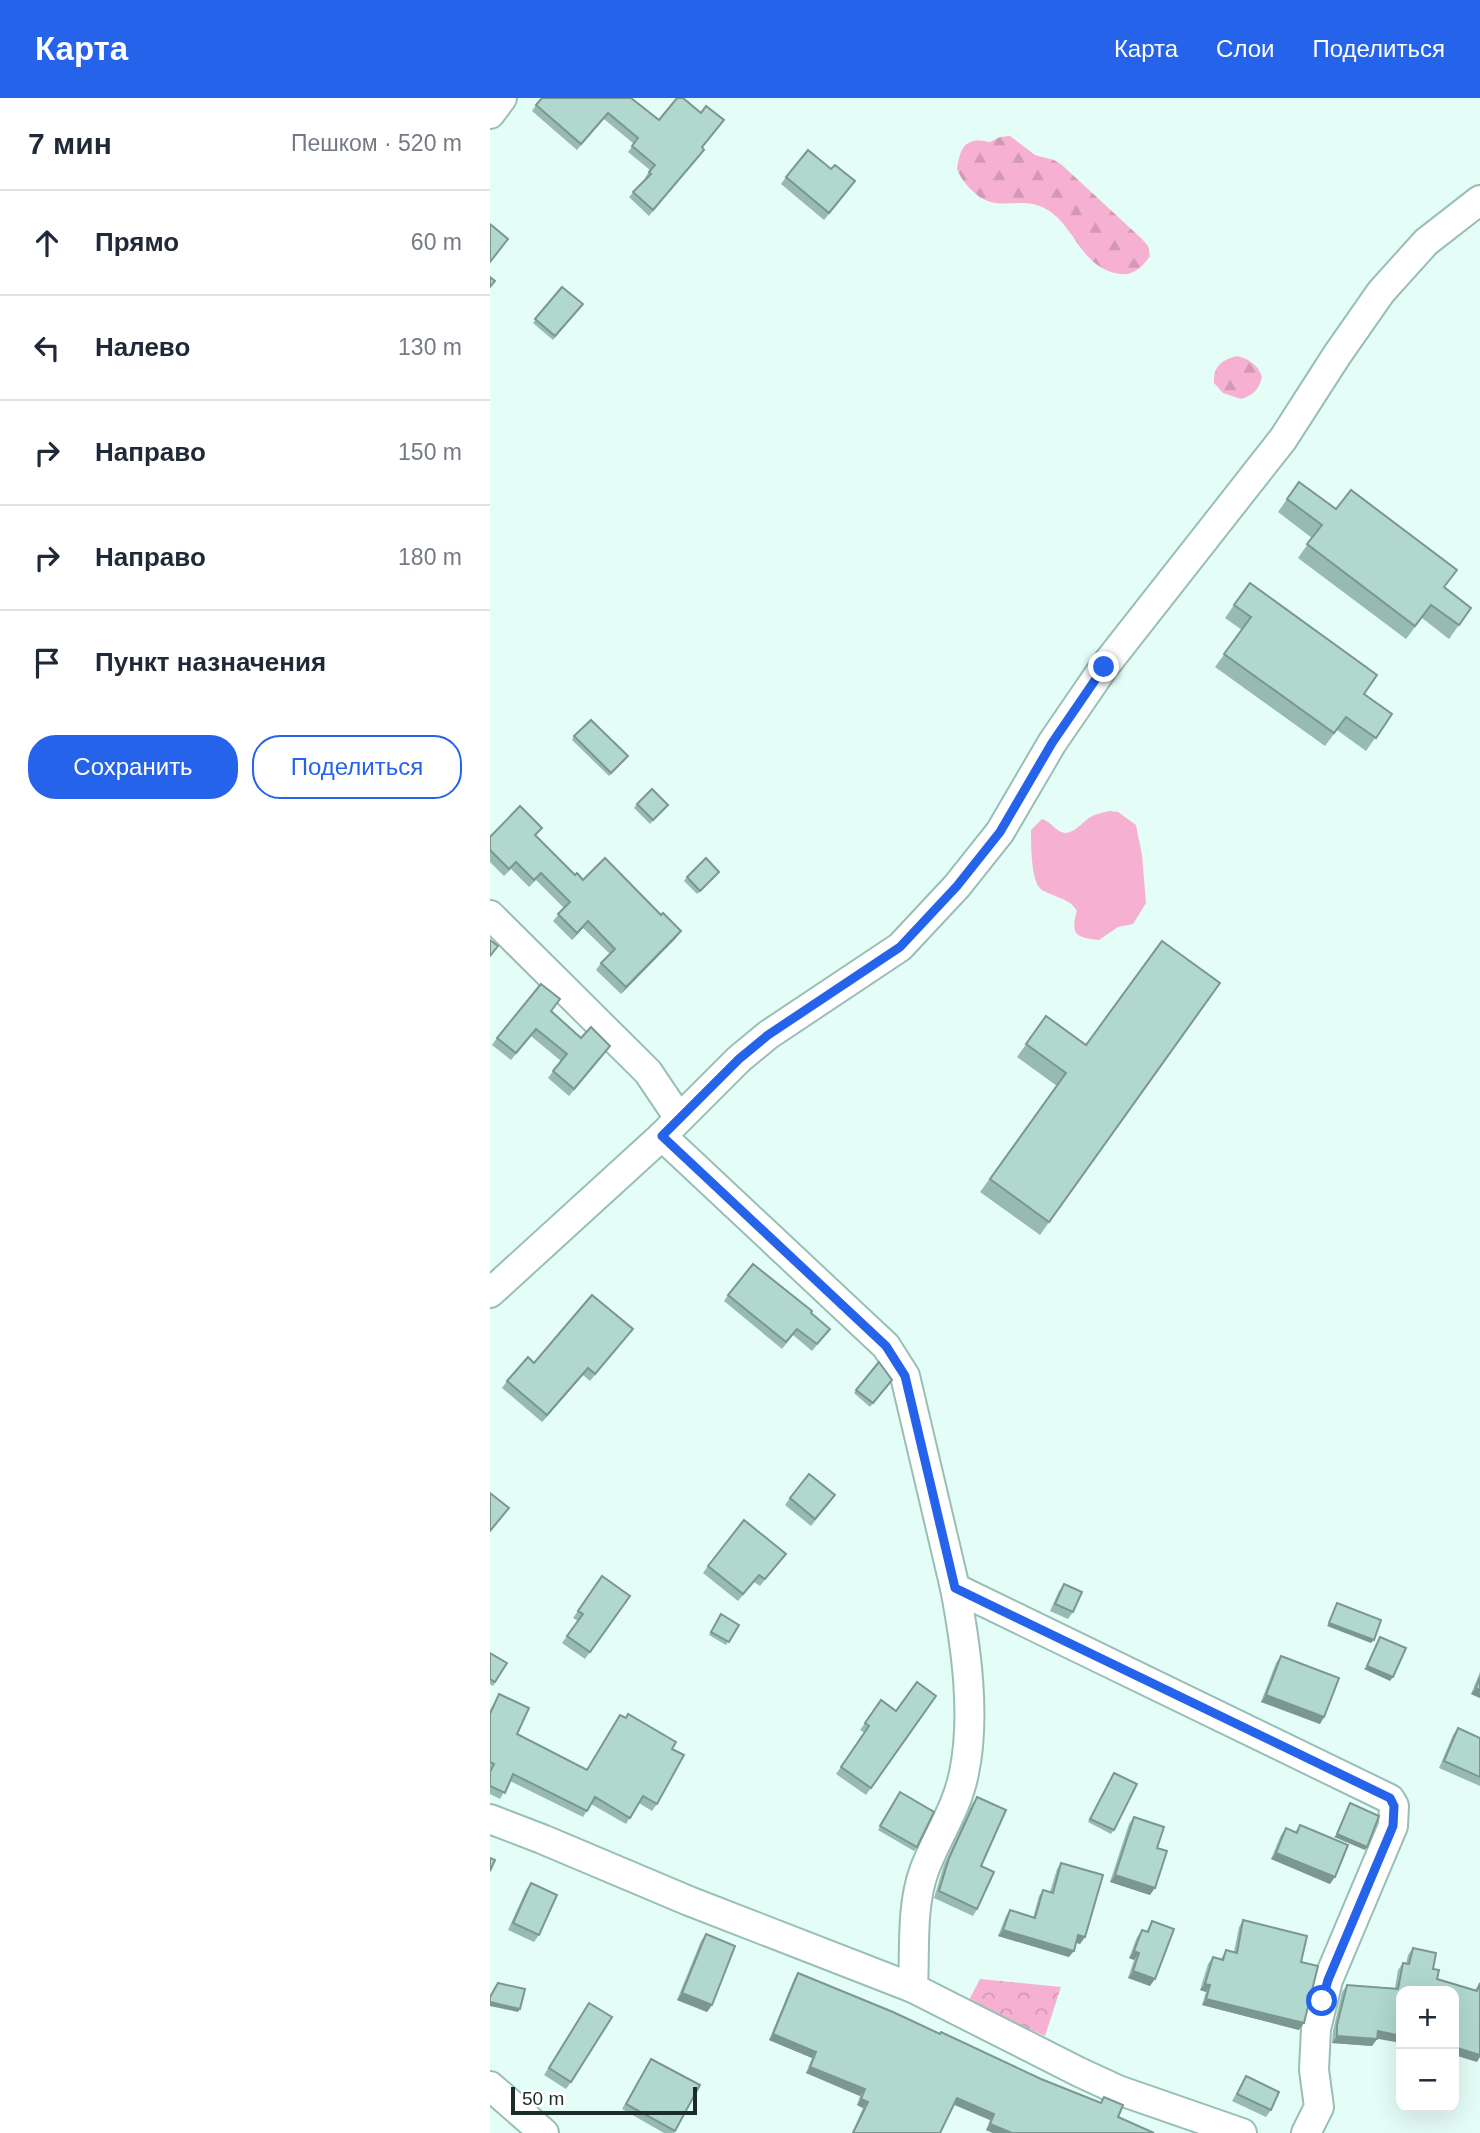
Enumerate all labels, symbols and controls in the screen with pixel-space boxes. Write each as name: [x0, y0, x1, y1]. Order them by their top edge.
text: Карта: [35, 30, 128, 67]
text: Карта: [1114, 35, 1178, 62]
text: Слои: [1216, 35, 1274, 62]
text: Поделиться: [1312, 35, 1445, 62]
text: 7 мин: [28, 127, 112, 160]
text: Пешком · 520 m: [291, 130, 462, 156]
icon: ahead: [28, 224, 66, 262]
text: Прямо: [95, 227, 179, 257]
text: 60 m: [411, 229, 462, 255]
icon: left: [28, 329, 66, 367]
text: Налево: [95, 332, 190, 362]
text: 130 m: [398, 334, 462, 360]
icon: right: [28, 434, 66, 472]
text: Направо: [95, 437, 206, 467]
text: 150 m: [398, 439, 462, 465]
icon: right: [28, 539, 66, 577]
text: Направо: [95, 542, 206, 572]
text: 180 m: [398, 544, 462, 570]
icon: arrive: [28, 644, 66, 682]
text: Пункт назначения: [95, 647, 326, 677]
route end: [1088, 651, 1119, 682]
button: Сохранить: [28, 735, 238, 799]
button: Поделиться: [252, 735, 462, 799]
route start: [1306, 1985, 1337, 2016]
map controls: [1396, 1986, 1459, 2112]
button: +: [1396, 1986, 1459, 2049]
button: −: [1396, 2049, 1459, 2112]
scale bar: [511, 2084, 696, 2116]
text: 50 m: [522, 2088, 564, 2109]

